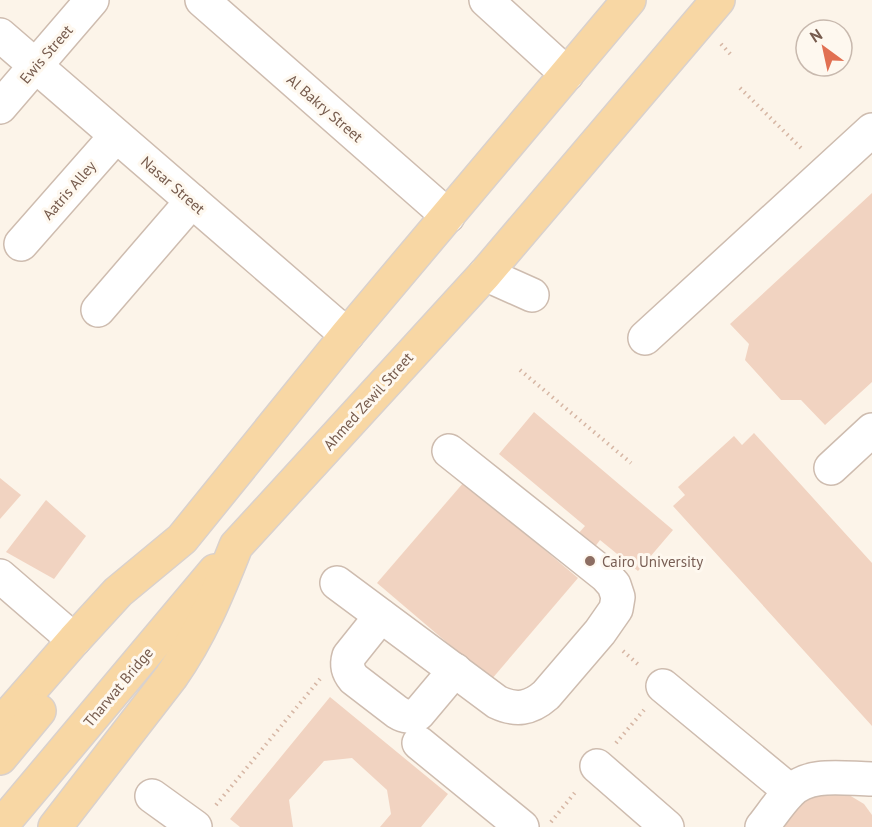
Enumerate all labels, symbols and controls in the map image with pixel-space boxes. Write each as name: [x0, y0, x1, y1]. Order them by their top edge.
north arrow: [794, 18, 854, 78]
street label: Ewis Street: [15, 21, 77, 87]
text: N: [806, 24, 826, 47]
street label: Al Bakry Street: [283, 70, 367, 146]
street label: Nasar Street: [137, 152, 209, 218]
street label: Aatris Alley: [38, 157, 100, 223]
street label: Ahmed Zewil Street: [319, 348, 417, 454]
place label: Cairo University: [602, 552, 703, 571]
marker: Cairo University: [583, 554, 597, 568]
street label: Tharwat Bridge: [79, 643, 157, 731]

